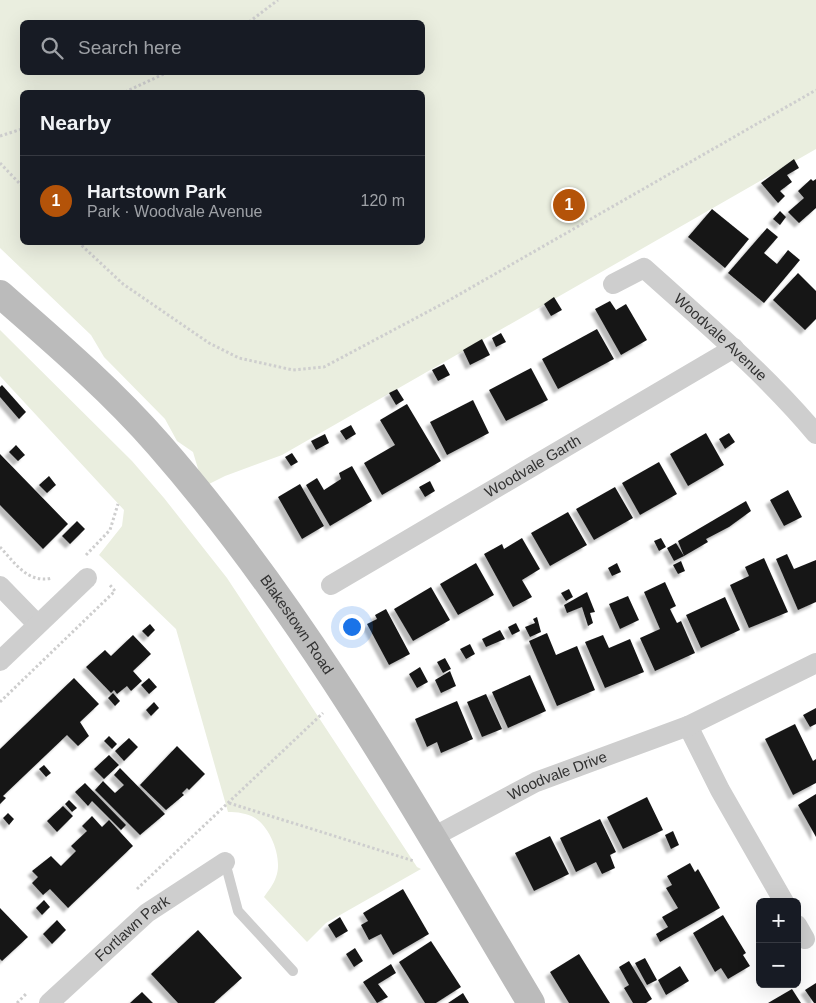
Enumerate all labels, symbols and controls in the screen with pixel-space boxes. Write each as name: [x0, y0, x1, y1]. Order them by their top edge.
search box: [20, 20, 425, 75]
icon: search: [38, 34, 66, 62]
text: Search here: [78, 37, 182, 58]
text: Nearby: [40, 111, 111, 134]
text: Hartstown Park: [87, 181, 226, 202]
pin: 1: [553, 186, 585, 224]
text: 1: [52, 192, 60, 209]
text: 120 m: [361, 192, 405, 209]
text: Park · Woodvale Avenue: [87, 203, 263, 220]
street label: Woodvale Avenue: [671, 290, 771, 384]
street label: Woodvale Garth: [482, 431, 583, 501]
street label: Blakestown Road: [257, 571, 337, 677]
your location: [339, 614, 365, 640]
street label: Woodvale Drive: [505, 748, 609, 803]
street label: Fortlawn Park: [91, 891, 173, 964]
map controls: [756, 898, 801, 988]
button: +: [756, 898, 801, 943]
button: −: [756, 943, 801, 988]

